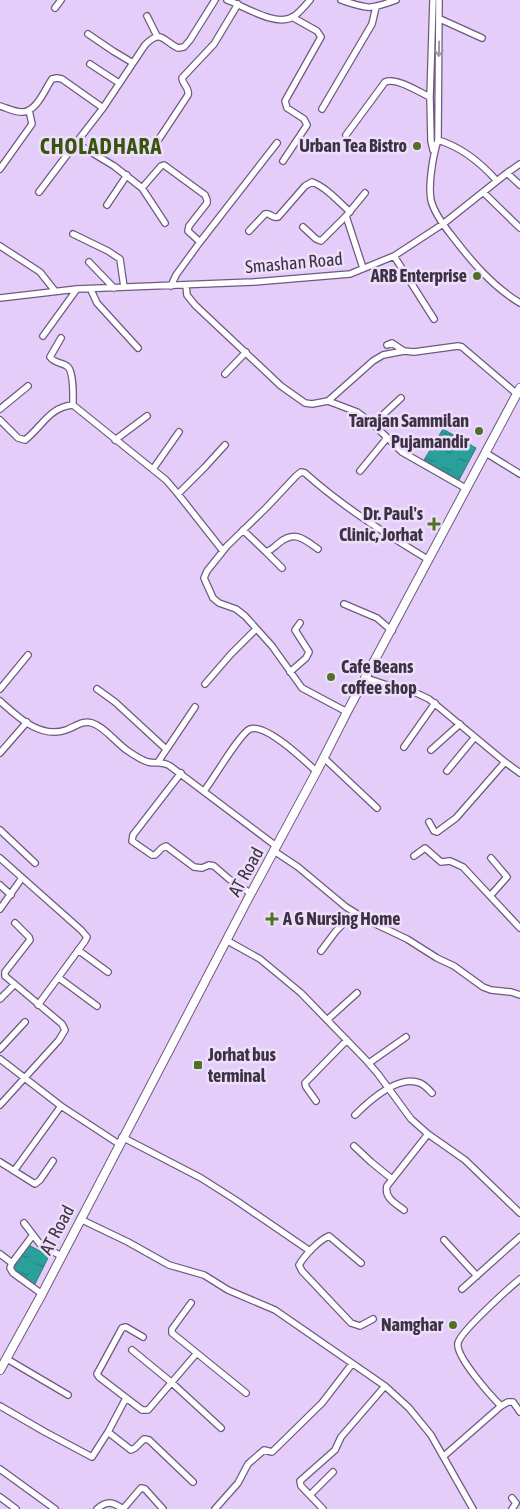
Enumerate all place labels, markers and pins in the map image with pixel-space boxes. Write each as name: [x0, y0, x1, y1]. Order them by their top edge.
place label: Urban Tea Bistro: [299, 135, 407, 156]
marker: Urban Tea Bistro: [411, 140, 423, 152]
place label: ARB Enterprise: [370, 265, 467, 286]
marker: ARB Enterprise: [471, 270, 483, 282]
place label: Tarajan Sammilan Pujamandir: [349, 410, 470, 452]
marker: Tarajan Sammilan Pujamandir: [473, 425, 485, 437]
place label: Dr. Paul's Clinic, Jorhat: [339, 503, 424, 545]
marker: Dr. Paul's Clinic, Jorhat: [427, 517, 441, 531]
place label: Cafe Beans coffee shop: [341, 656, 417, 698]
marker: Cafe Beans coffee shop: [325, 671, 337, 683]
place label: A G Nursing Home: [282, 908, 400, 929]
marker: A G Nursing Home: [265, 912, 279, 926]
place label: Jorhat bus terminal: [207, 1044, 277, 1086]
marker: Jorhat bus terminal: [192, 1059, 204, 1071]
place label: Namghar: [381, 1314, 444, 1335]
marker: Namghar: [447, 1319, 459, 1331]

